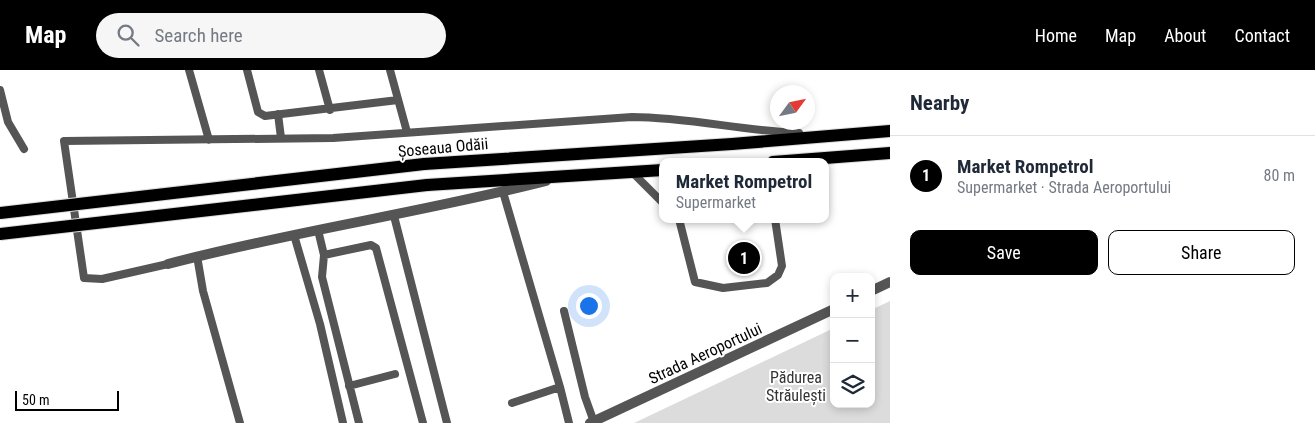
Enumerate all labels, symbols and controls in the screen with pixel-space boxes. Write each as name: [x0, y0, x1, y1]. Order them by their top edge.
search box: [96, 13, 446, 58]
text: Map: [25, 21, 66, 49]
icon: search: [114, 21, 142, 49]
text: Search here: [154, 24, 243, 47]
text: Home: [1035, 25, 1077, 46]
text: Map: [1105, 25, 1136, 46]
text: About: [1164, 25, 1206, 46]
text: Contact: [1234, 25, 1290, 46]
north arrow: [770, 85, 815, 130]
text: Nearby: [910, 91, 969, 115]
street label: Șoseaua Odăii: [397, 134, 489, 162]
text: Market Rompetrol: [957, 155, 1093, 178]
popup: [659, 158, 829, 223]
text: 1: [922, 166, 930, 185]
text: 80 m: [1263, 166, 1295, 185]
text: Market Rompetrol: [676, 170, 812, 193]
text: Supermarket · Strada Aeroportului: [957, 178, 1171, 197]
text: Supermarket: [676, 193, 756, 212]
button: Save: [910, 230, 1098, 275]
button: Share: [1108, 230, 1295, 275]
pin: 1: [728, 239, 760, 277]
map controls: [830, 273, 875, 408]
button: +: [830, 273, 875, 318]
your location: [576, 293, 602, 319]
button: −: [830, 318, 875, 363]
street label: Strada Aeroportului: [646, 319, 765, 388]
button: layers: [830, 363, 875, 408]
park label: Pădurea Străulești: [766, 368, 826, 406]
scale bar: [15, 388, 119, 411]
text: 50 m: [22, 392, 50, 408]

